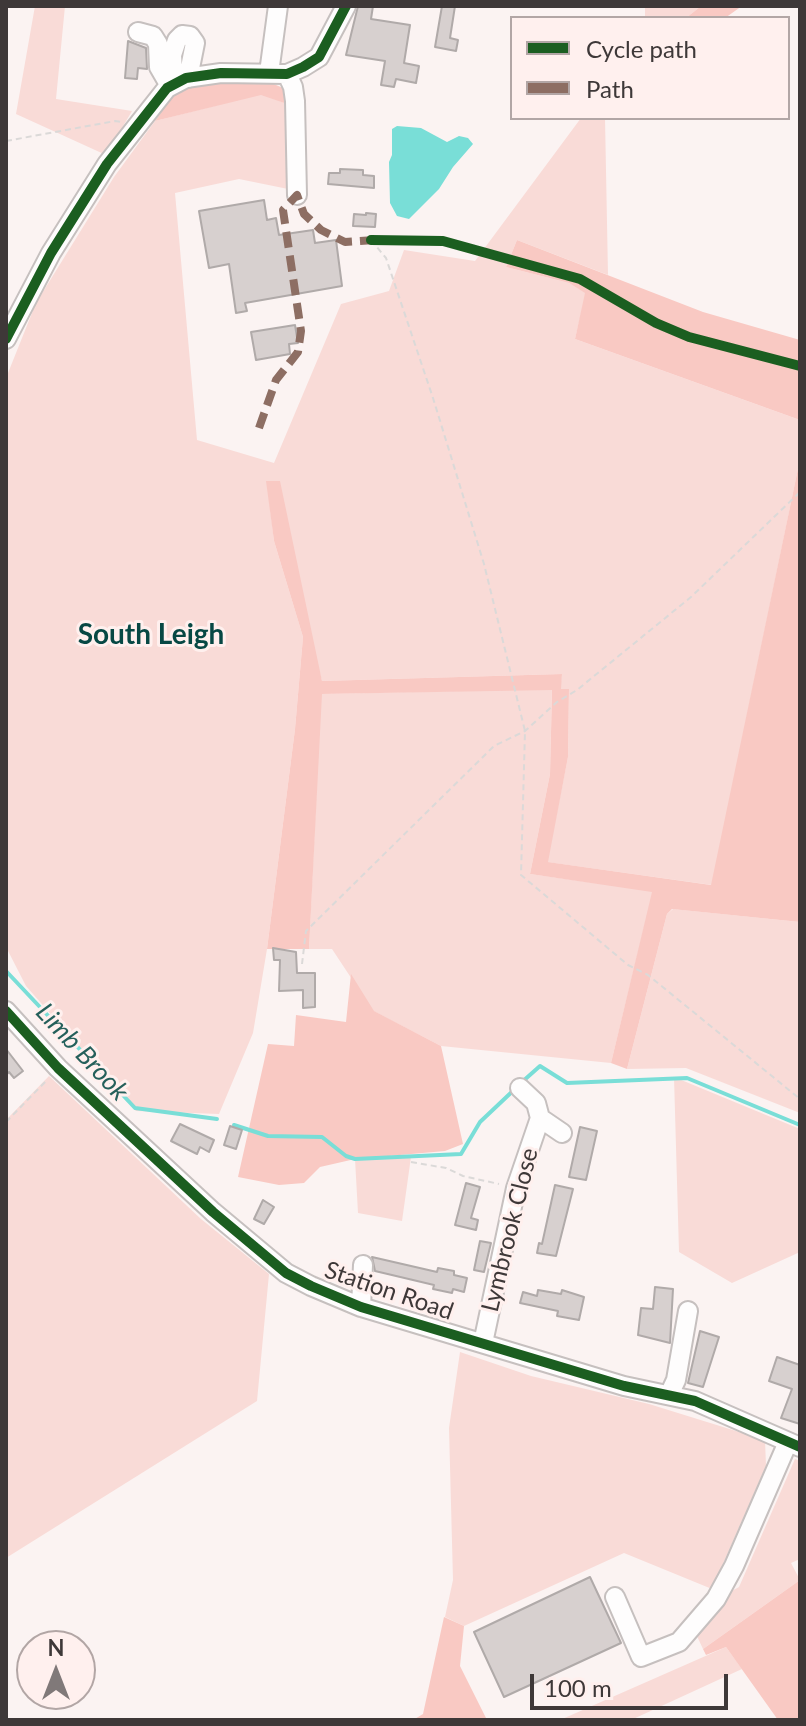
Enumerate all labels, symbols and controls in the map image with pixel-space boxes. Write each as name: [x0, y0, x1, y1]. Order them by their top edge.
legend: [510, 16, 790, 120]
text: Cycle path: [586, 34, 697, 63]
text: Path: [586, 74, 634, 103]
district label: South Leigh: [78, 618, 224, 652]
water label: Limb Brook: [29, 997, 135, 1107]
street label: Lymbrook Close: [476, 1145, 544, 1315]
street label: Station Road: [321, 1256, 457, 1326]
north arrow: [16, 1630, 96, 1710]
text: N: [48, 1634, 64, 1661]
scale bar: [534, 1658, 732, 1708]
text: 100 m: [544, 1673, 612, 1702]

